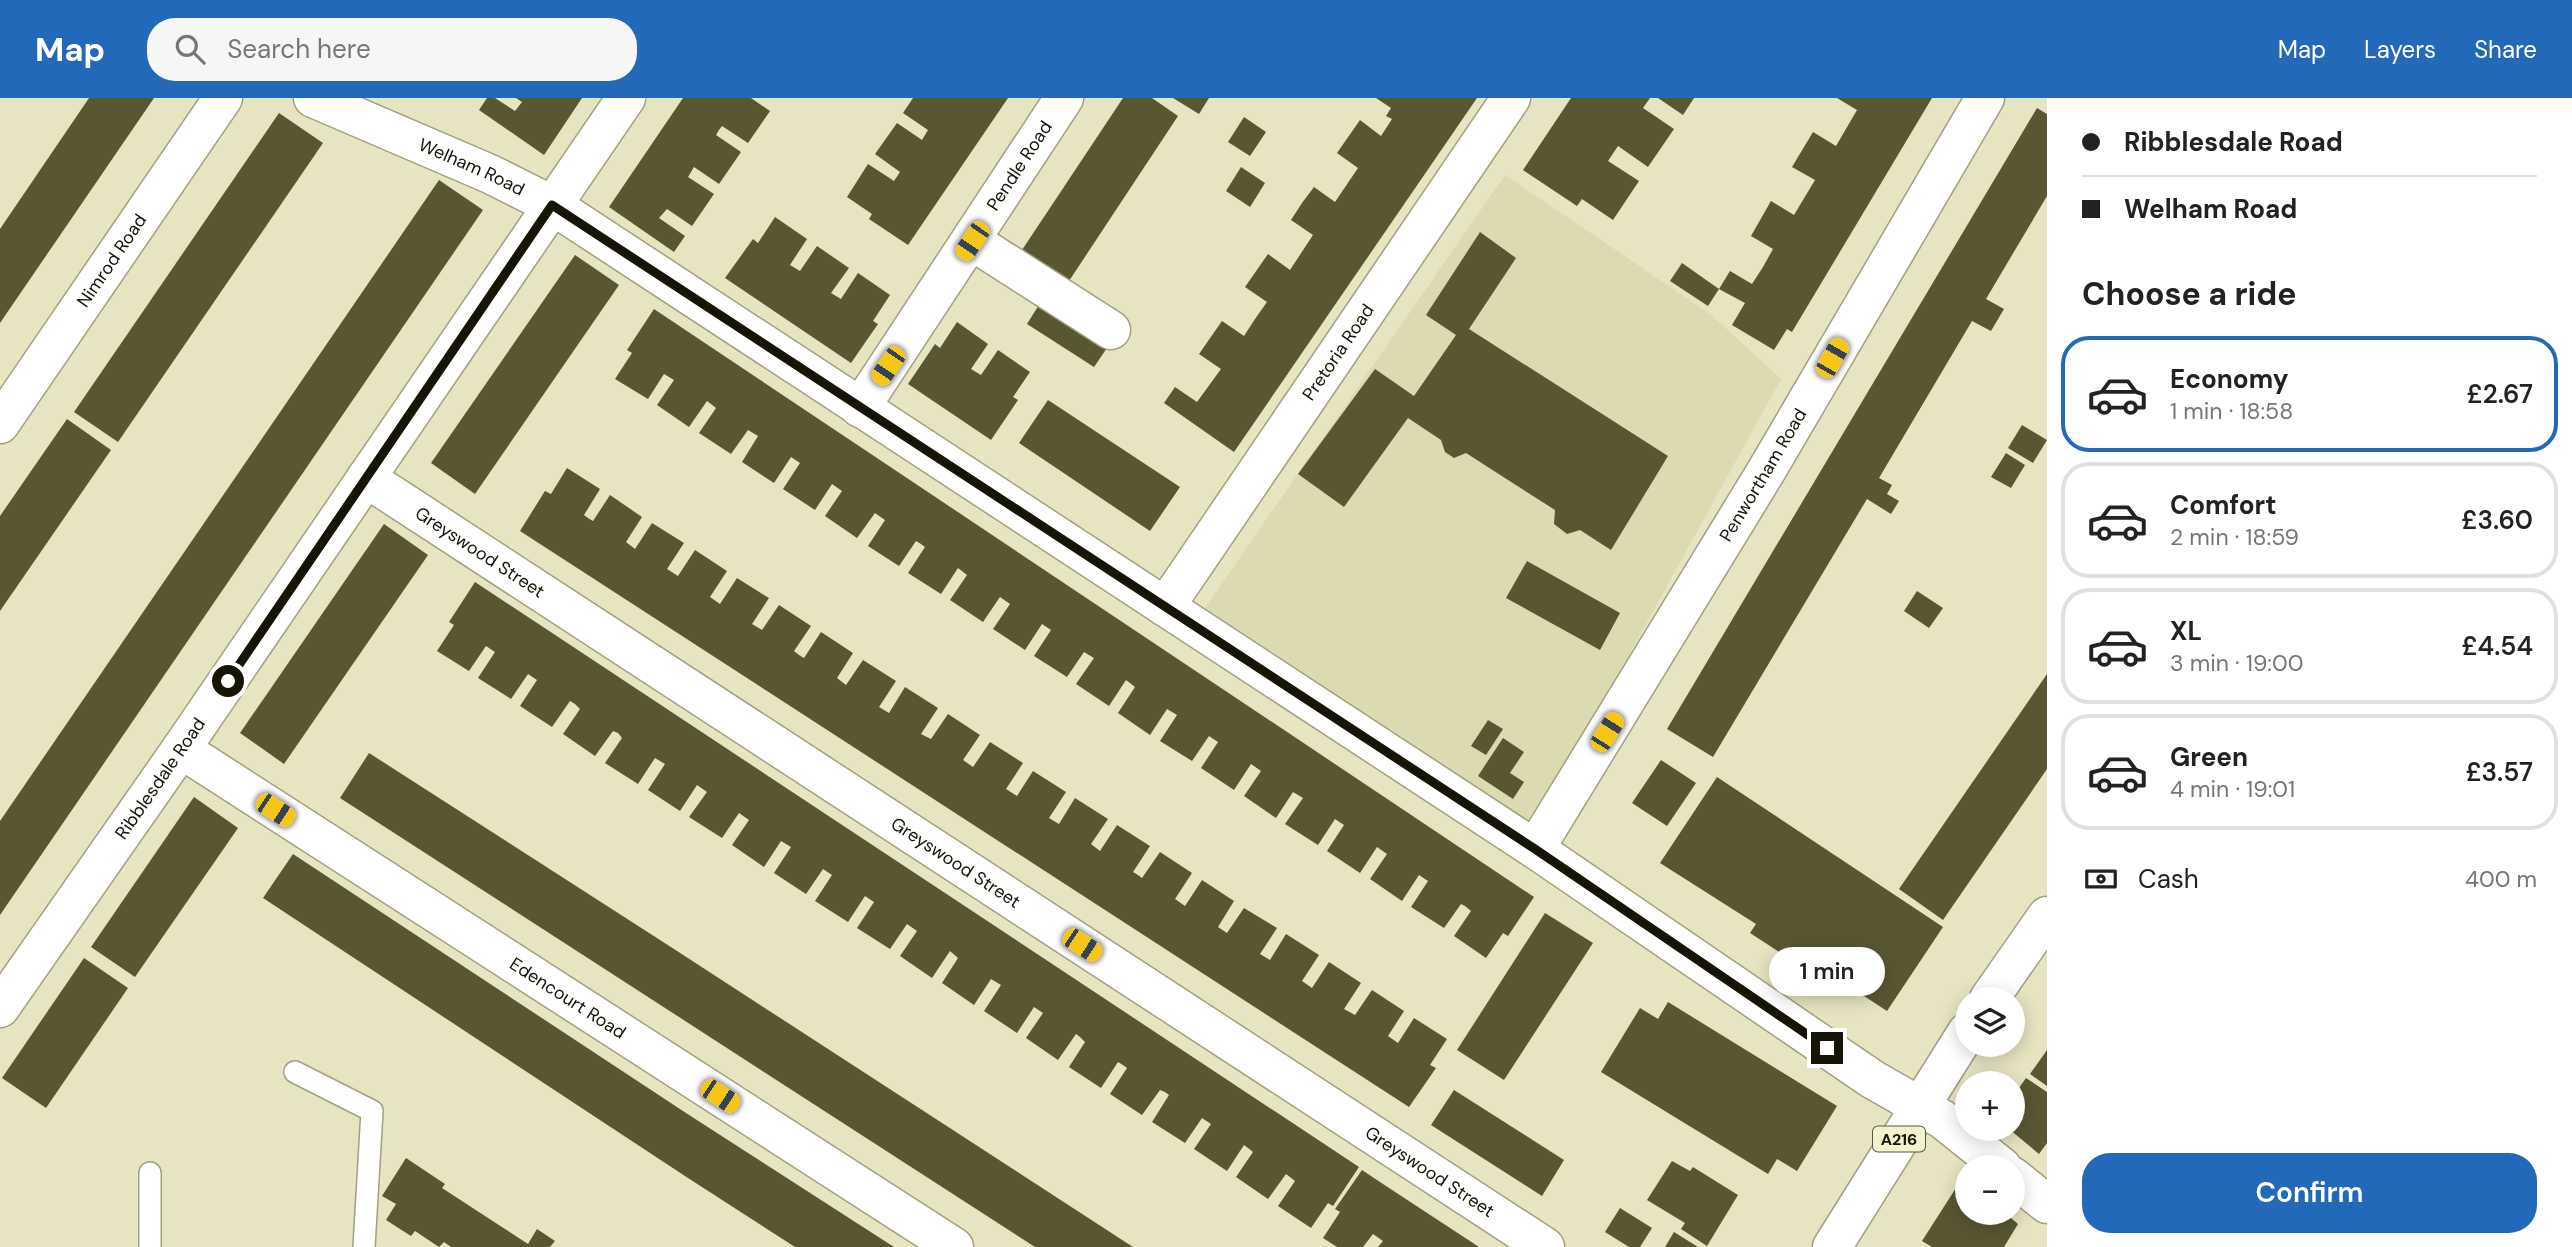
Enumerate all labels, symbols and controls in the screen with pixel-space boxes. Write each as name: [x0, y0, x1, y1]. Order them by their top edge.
search box: [147, 18, 637, 81]
text: Map: [35, 28, 105, 71]
icon: search: [171, 30, 209, 68]
text: Search here: [227, 32, 371, 66]
text: Map: [2278, 34, 2326, 65]
text: Layers: [2364, 34, 2436, 65]
text: Share: [2474, 34, 2537, 65]
street label: Pendle Road: [981, 116, 1058, 215]
text: Ribblesdale Road: [2124, 125, 2343, 159]
street label: Welham Road: [415, 133, 529, 201]
text: Welham Road: [2124, 192, 2297, 226]
street label: Nimrod Road: [71, 209, 152, 312]
car: [952, 218, 993, 264]
text: Choose a ride: [2082, 273, 2297, 315]
street label: Pretoria Road: [1297, 299, 1379, 405]
car: [1813, 335, 1852, 381]
car: [868, 343, 909, 389]
text: Economy: [2170, 362, 2288, 396]
icon: car: [2086, 363, 2149, 426]
text: £2.67: [2467, 377, 2533, 411]
text: 1 min · 18:58: [2170, 396, 2293, 426]
street label: Penwortham Road: [1714, 404, 1812, 546]
text: Comfort: [2170, 488, 2276, 522]
icon: car: [2086, 489, 2149, 552]
street label: Greyswood Street: [411, 501, 549, 603]
text: £3.60: [2461, 503, 2533, 537]
text: 2 min · 18:59: [2170, 522, 2299, 552]
text: XL: [2170, 614, 2202, 648]
icon: car: [2086, 615, 2149, 678]
text: £4.54: [2461, 629, 2533, 663]
text: 3 min · 19:00: [2170, 648, 2303, 678]
route start: [212, 665, 244, 697]
car: [1587, 709, 1628, 755]
street label: Ribblesdale Road: [110, 713, 211, 844]
text: Green: [2170, 740, 2248, 774]
icon: car: [2086, 741, 2149, 804]
text: £3.57: [2465, 755, 2533, 789]
text: 4 min · 19:01: [2170, 774, 2295, 804]
car: [252, 790, 299, 830]
street label: Greyswood Street: [886, 812, 1025, 914]
icon: cash: [2082, 860, 2120, 898]
text: Cash: [2138, 862, 2199, 896]
text: 400 m: [2465, 864, 2537, 894]
car: [1059, 925, 1106, 965]
callout: 1 min: [1769, 946, 1885, 996]
street label: Edencourt Road: [505, 952, 630, 1044]
text: 1 min: [1800, 956, 1854, 986]
map controls: [1955, 987, 2025, 1225]
button: layers: [1955, 987, 2025, 1057]
route end: [1811, 1032, 1843, 1064]
button: +: [1955, 1071, 2025, 1141]
car: [697, 1076, 744, 1116]
street label: Greyswood Street: [1360, 1121, 1499, 1223]
road number: A216: [1873, 1126, 1925, 1152]
button: Confirm: [2082, 1153, 2537, 1233]
button: −: [1955, 1155, 2025, 1225]

